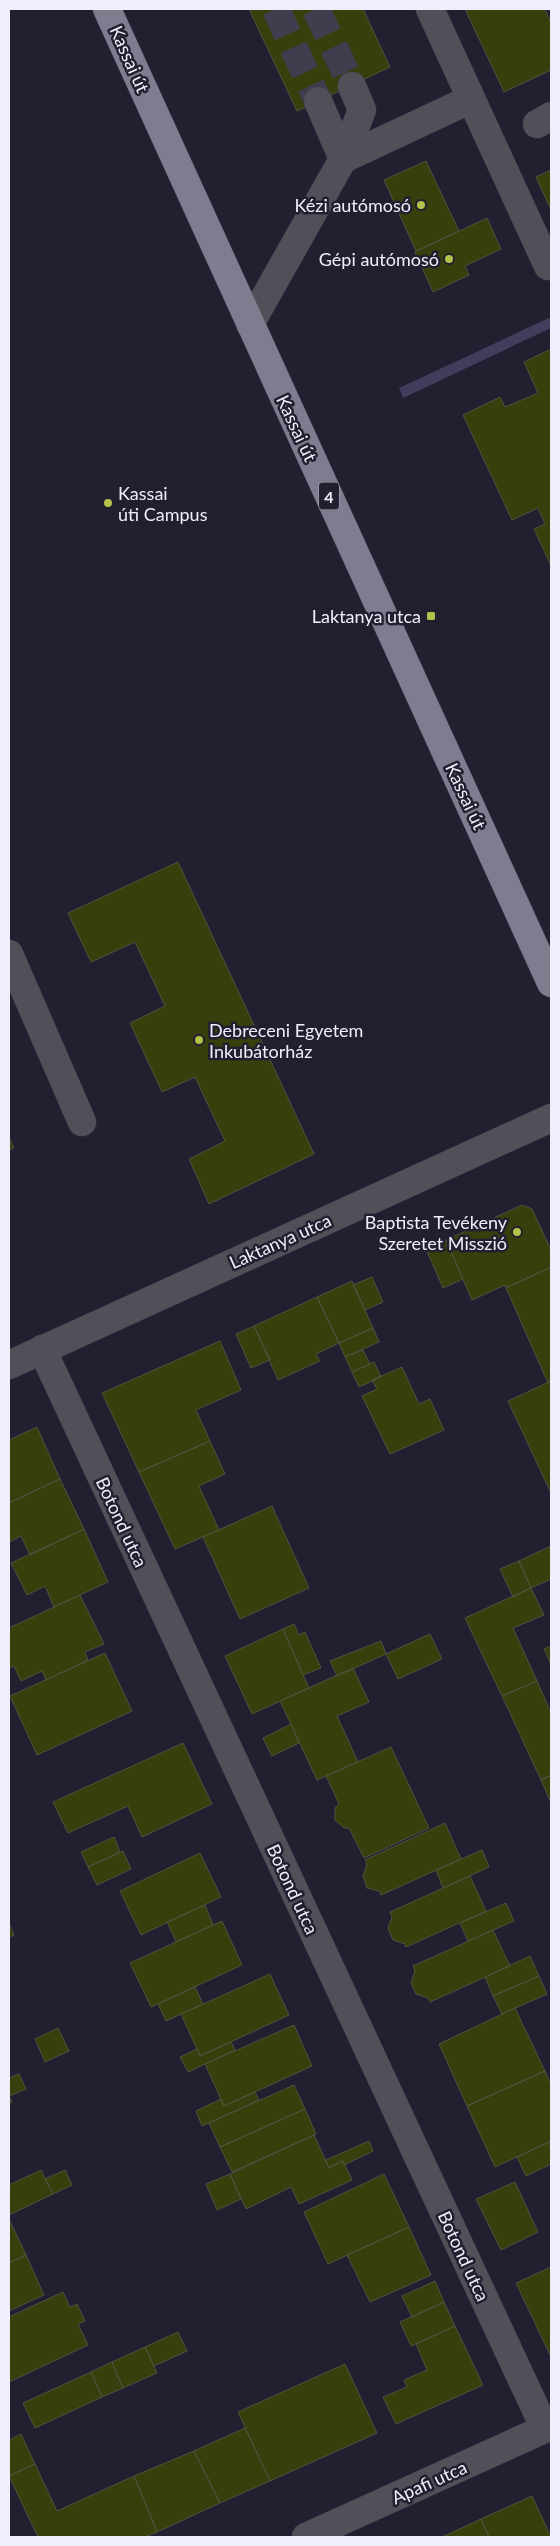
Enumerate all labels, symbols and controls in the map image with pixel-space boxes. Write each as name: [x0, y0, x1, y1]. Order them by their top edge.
street label: Kassai út: [106, 22, 155, 96]
place label: Kézi autómosó: [295, 194, 411, 216]
marker: Kézi autómosó: [415, 199, 427, 211]
place label: Gépi autómosó: [319, 248, 439, 270]
marker: Gépi autómosó: [443, 253, 455, 265]
street label: Kassai út: [272, 391, 322, 465]
place label: Kassai úti Campus: [118, 482, 208, 525]
road number: 4: [319, 482, 339, 510]
marker: Kassai úti Campus: [102, 497, 114, 509]
place label: Laktanya utca: [312, 605, 421, 627]
marker: Laktanya utca: [425, 610, 437, 622]
street label: Kassai út: [441, 759, 491, 833]
place label: Debreceni Egyetem Inkubátorház: [209, 1019, 363, 1062]
marker: Debreceni Egyetem Inkubátorház: [193, 1034, 205, 1046]
street label: Laktanya utca: [226, 1209, 334, 1273]
place label: Baptista Tevékeny Szeretet Misszió: [365, 1211, 508, 1254]
marker: Baptista Tevékeny Szeretet Misszió: [511, 1226, 523, 1238]
street label: Botond utca: [92, 1473, 152, 1571]
street label: Botond utca: [263, 1840, 323, 1938]
street label: Botond utca: [434, 2207, 494, 2305]
street label: Apafi utca: [388, 2456, 470, 2508]

